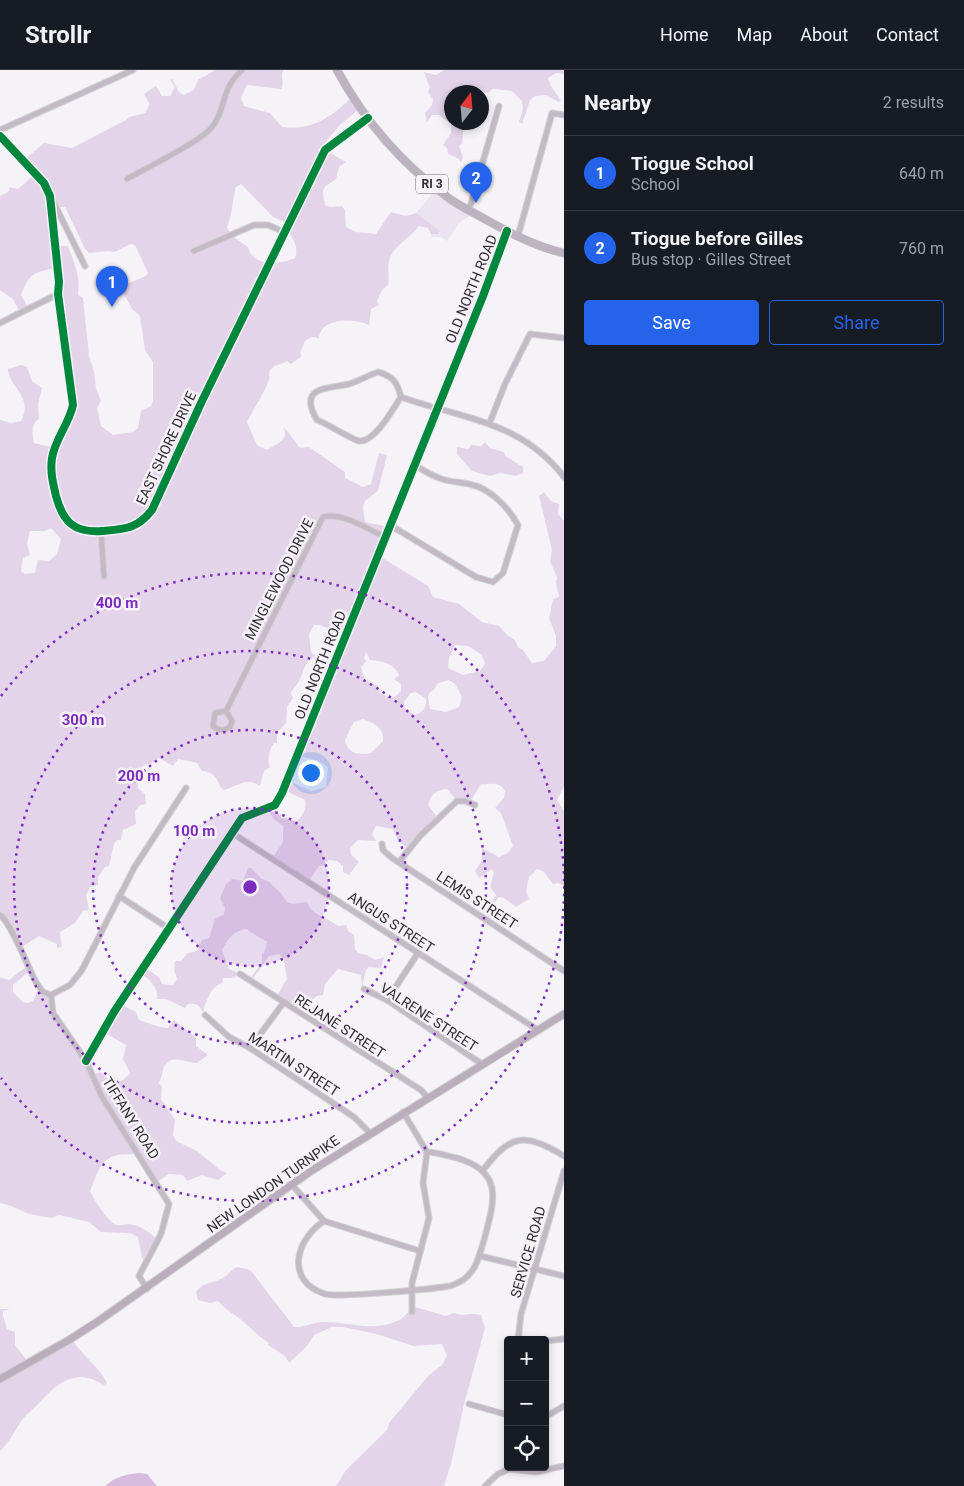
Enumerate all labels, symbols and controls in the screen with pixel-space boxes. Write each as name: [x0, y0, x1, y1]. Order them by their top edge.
text: Strollr: [25, 21, 91, 49]
text: Home: [660, 24, 709, 45]
text: Map: [737, 24, 772, 45]
text: About: [800, 24, 848, 45]
text: Contact: [876, 24, 939, 45]
north arrow: [444, 85, 489, 130]
text: Nearby: [584, 91, 651, 115]
text: 2 results: [883, 93, 944, 112]
text: Tiogue School: [631, 152, 754, 175]
pin: 2: [460, 162, 492, 203]
text: 1: [595, 164, 605, 183]
text: 640 m: [899, 164, 944, 183]
road number: RI 3: [416, 175, 448, 194]
text: School: [631, 175, 680, 194]
text: Tiogue before Gilles: [631, 227, 803, 250]
street label: OLD NORTH ROAD: [442, 232, 500, 346]
text: 2: [595, 239, 605, 258]
text: 760 m: [899, 239, 944, 258]
text: Bus stop · Gilles Street: [631, 250, 791, 269]
pin: 1: [96, 266, 128, 307]
button: Save: [584, 300, 759, 345]
button: Share: [769, 300, 944, 345]
street label: EAST SHORE DRIVE: [133, 389, 199, 507]
street label: MINGLEWOOD DRIVE: [241, 516, 317, 642]
text: 400 m: [96, 594, 138, 612]
street label: OLD NORTH ROAD: [291, 608, 349, 722]
text: 300 m: [62, 711, 104, 729]
your location: [298, 760, 324, 786]
text: 200 m: [118, 767, 160, 785]
text: 100 m: [173, 822, 215, 840]
street label: LEMIS STREET: [434, 868, 521, 932]
centre of rings: [241, 878, 259, 896]
street label: ANGUS STREET: [345, 888, 438, 956]
street label: VALRENE STREET: [377, 980, 481, 1055]
street label: REJANE STREET: [292, 991, 389, 1061]
street label: MARTIN STREET: [246, 1029, 343, 1100]
street label: TIFFANY ROAD: [99, 1074, 163, 1162]
street label: NEW LONDON TURNPIKE: [204, 1132, 342, 1236]
street label: SERVICE ROAD: [507, 1204, 549, 1300]
map controls: [504, 1336, 549, 1471]
button: +: [504, 1336, 549, 1381]
button: −: [504, 1381, 549, 1426]
button: locate: [504, 1426, 549, 1471]

